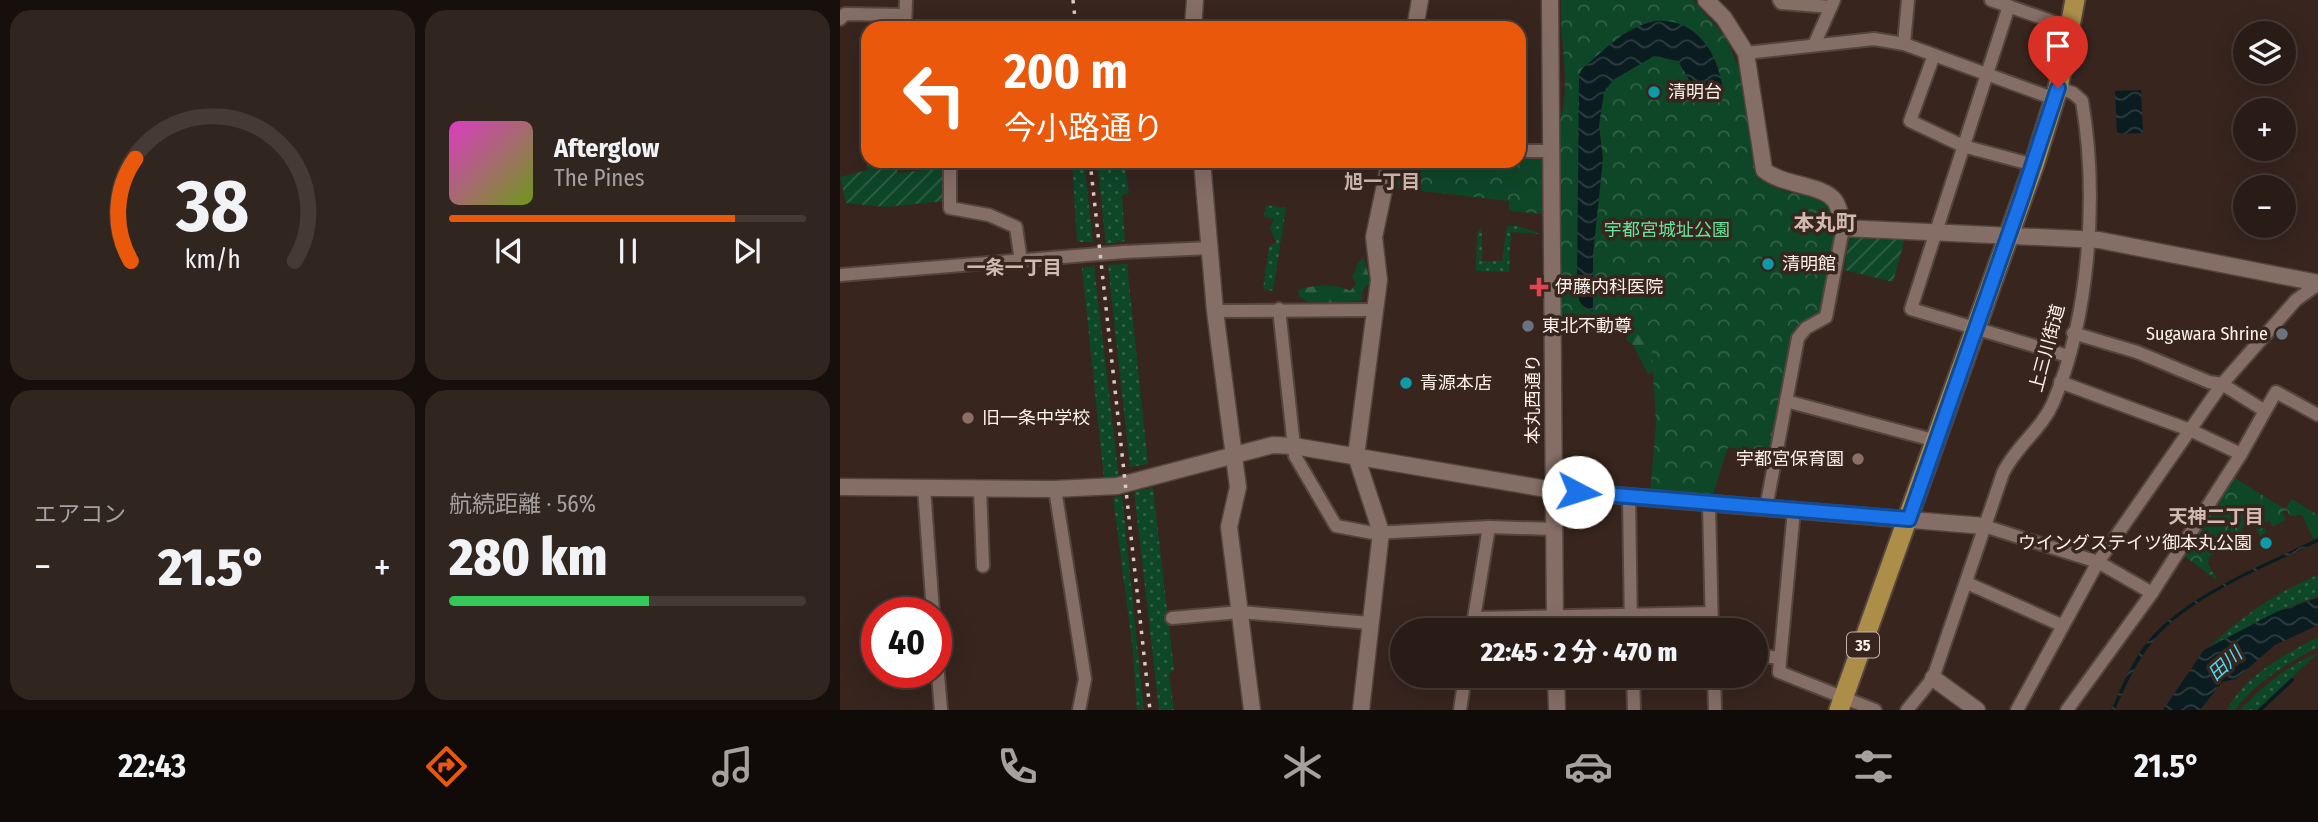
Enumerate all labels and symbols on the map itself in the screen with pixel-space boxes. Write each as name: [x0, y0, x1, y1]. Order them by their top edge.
pin: [2028, 16, 2088, 88]
place label: 清明台: [1668, 81, 1722, 103]
marker: 清明台: [1646, 84, 1662, 100]
district label: 旭一丁目: [1344, 170, 1420, 193]
district label: 本丸町: [1794, 210, 1857, 236]
park label: 宇都宮城址公園: [1604, 219, 1730, 241]
place label: 清明館: [1782, 253, 1836, 275]
district label: 一条一丁目: [966, 256, 1062, 279]
marker: 清明館: [1760, 256, 1776, 272]
place label: 伊藤内科医院: [1555, 276, 1663, 298]
marker: 伊藤内科医院: [1529, 277, 1549, 297]
street label: 上三川街道: [2025, 302, 2069, 394]
place label: 東北不動尊: [1542, 315, 1632, 337]
marker: 東北不動尊: [1520, 318, 1536, 334]
place label: Sugawara Shrine: [2146, 323, 2268, 345]
marker: Sugawara Shrine: [2274, 326, 2290, 342]
street label: 本丸西通り: [1522, 354, 1544, 444]
place label: 青源本店: [1420, 372, 1492, 394]
marker: 青源本店: [1398, 375, 1414, 391]
place label: 旧一条中学校: [982, 407, 1090, 429]
marker: 旧一条中学校: [960, 410, 976, 426]
place label: 宇都宮保育園: [1736, 448, 1844, 470]
marker: 宇都宮保育園: [1850, 451, 1866, 467]
position arrow: [1541, 455, 1615, 529]
district label: 天神二丁目: [2168, 505, 2264, 528]
place label: ウイングステイツ御本丸公園: [2018, 532, 2252, 554]
marker: ウイングステイツ御本丸公園: [2258, 535, 2274, 551]
speed limit sign: 40: [861, 597, 952, 688]
road number: 35: [1847, 632, 1879, 658]
water label: 田川: [2203, 641, 2248, 685]

